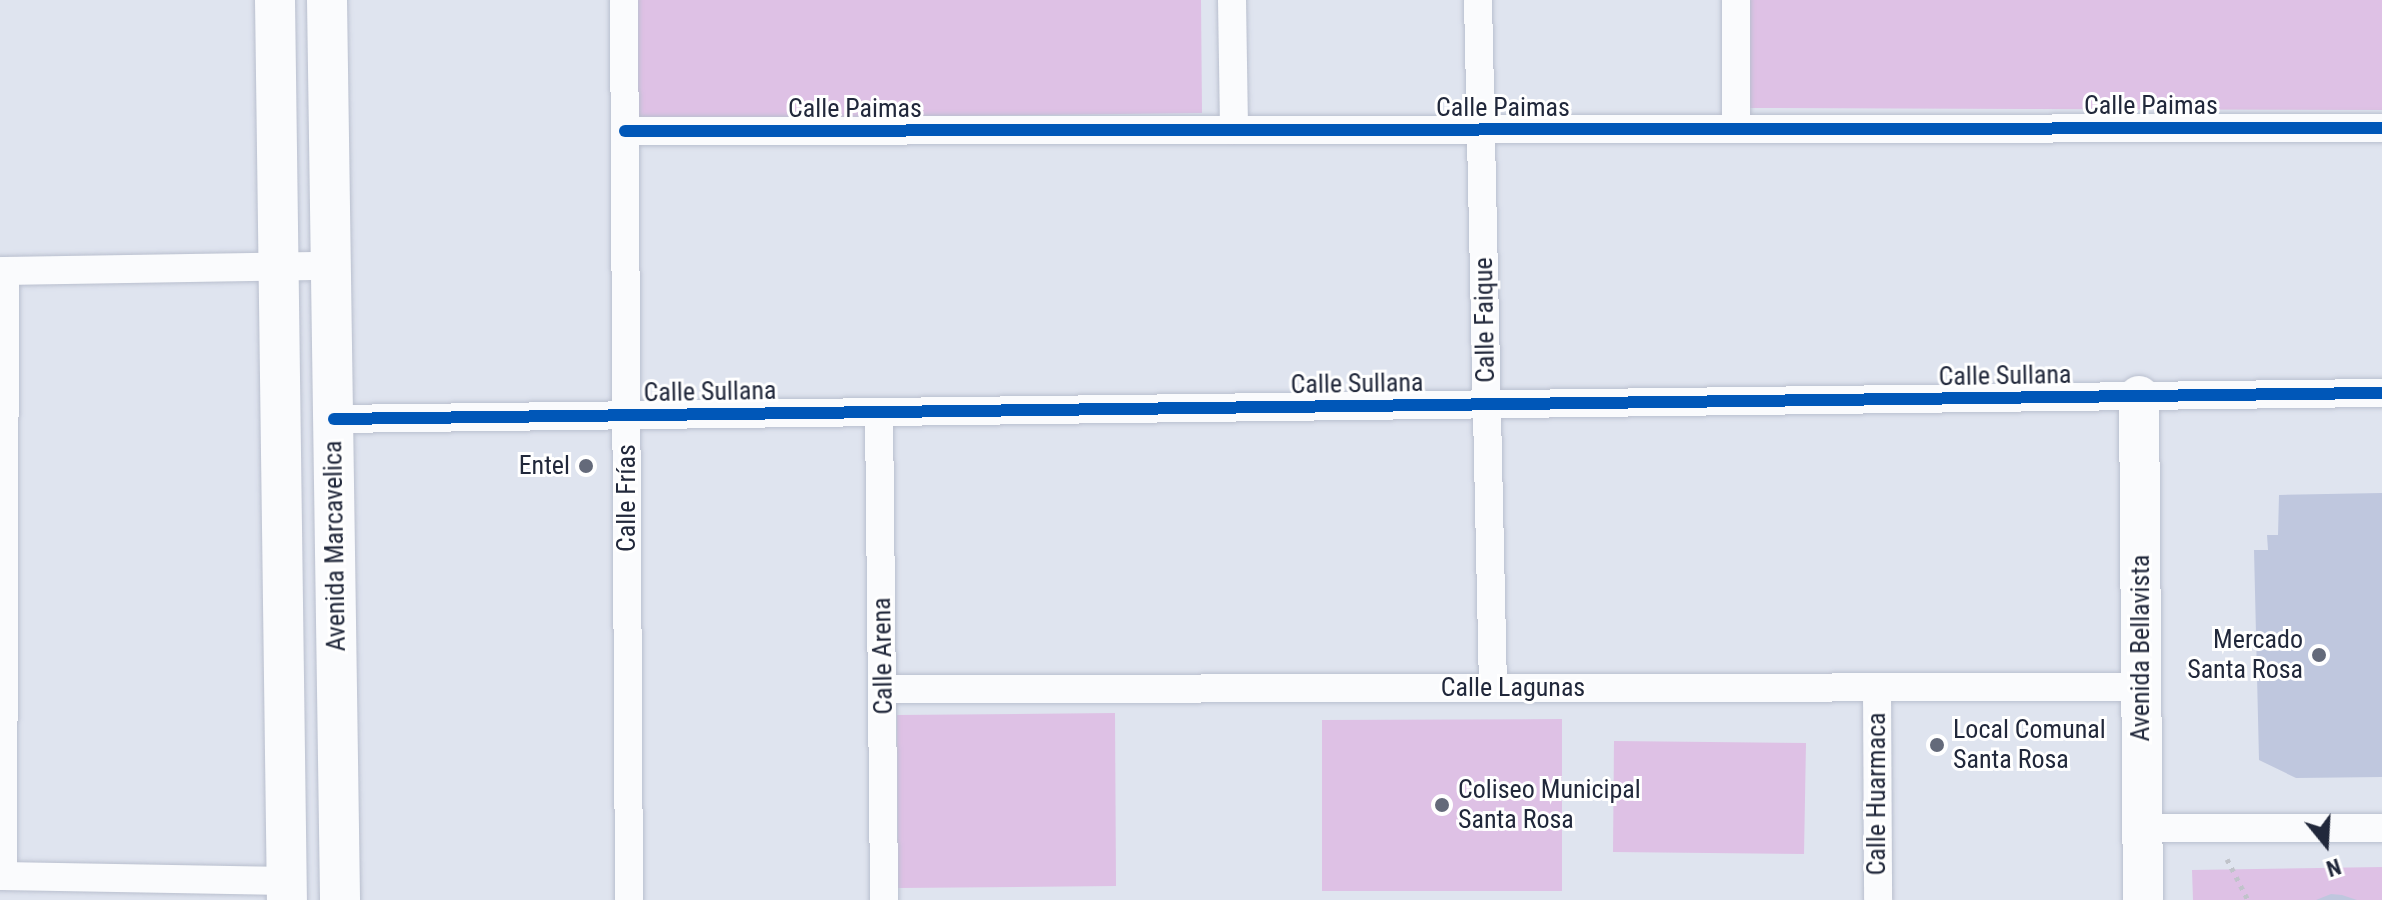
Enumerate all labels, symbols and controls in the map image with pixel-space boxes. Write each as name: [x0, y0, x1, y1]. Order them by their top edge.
street label: Calle Paimas: [2084, 90, 2218, 122]
street label: Calle Paimas: [1436, 92, 1570, 124]
street label: Calle Paimas: [788, 93, 922, 125]
street label: Calle Faique: [1468, 257, 1502, 383]
street label: Calle Sullana: [1938, 359, 2072, 393]
street label: Calle Sullana: [1290, 367, 1424, 401]
street label: Calle Sullana: [643, 375, 777, 409]
street label: Avenida Marcavelica: [318, 440, 352, 652]
street label: Calle Frías: [611, 444, 643, 552]
place label: Entel: [519, 450, 570, 482]
marker: Entel: [577, 457, 595, 475]
street label: Avenida Bellavista: [2125, 554, 2157, 742]
street label: Calle Arena: [866, 597, 900, 715]
place label: Mercado Santa Rosa: [2187, 624, 2303, 686]
marker: Mercado Santa Rosa: [2310, 646, 2328, 664]
street label: Calle Lagunas: [1441, 672, 1585, 704]
street label: Calle Huarmaca: [1861, 713, 1893, 875]
place label: Local Comunal Santa Rosa: [1953, 714, 2106, 776]
marker: Local Comunal Santa Rosa: [1928, 736, 1946, 754]
place label: Coliseo Municipal Santa Rosa: [1458, 774, 1641, 836]
marker: Coliseo Municipal Santa Rosa: [1433, 796, 1451, 814]
north arrow: [2286, 804, 2366, 884]
text: N: [2323, 853, 2344, 881]

